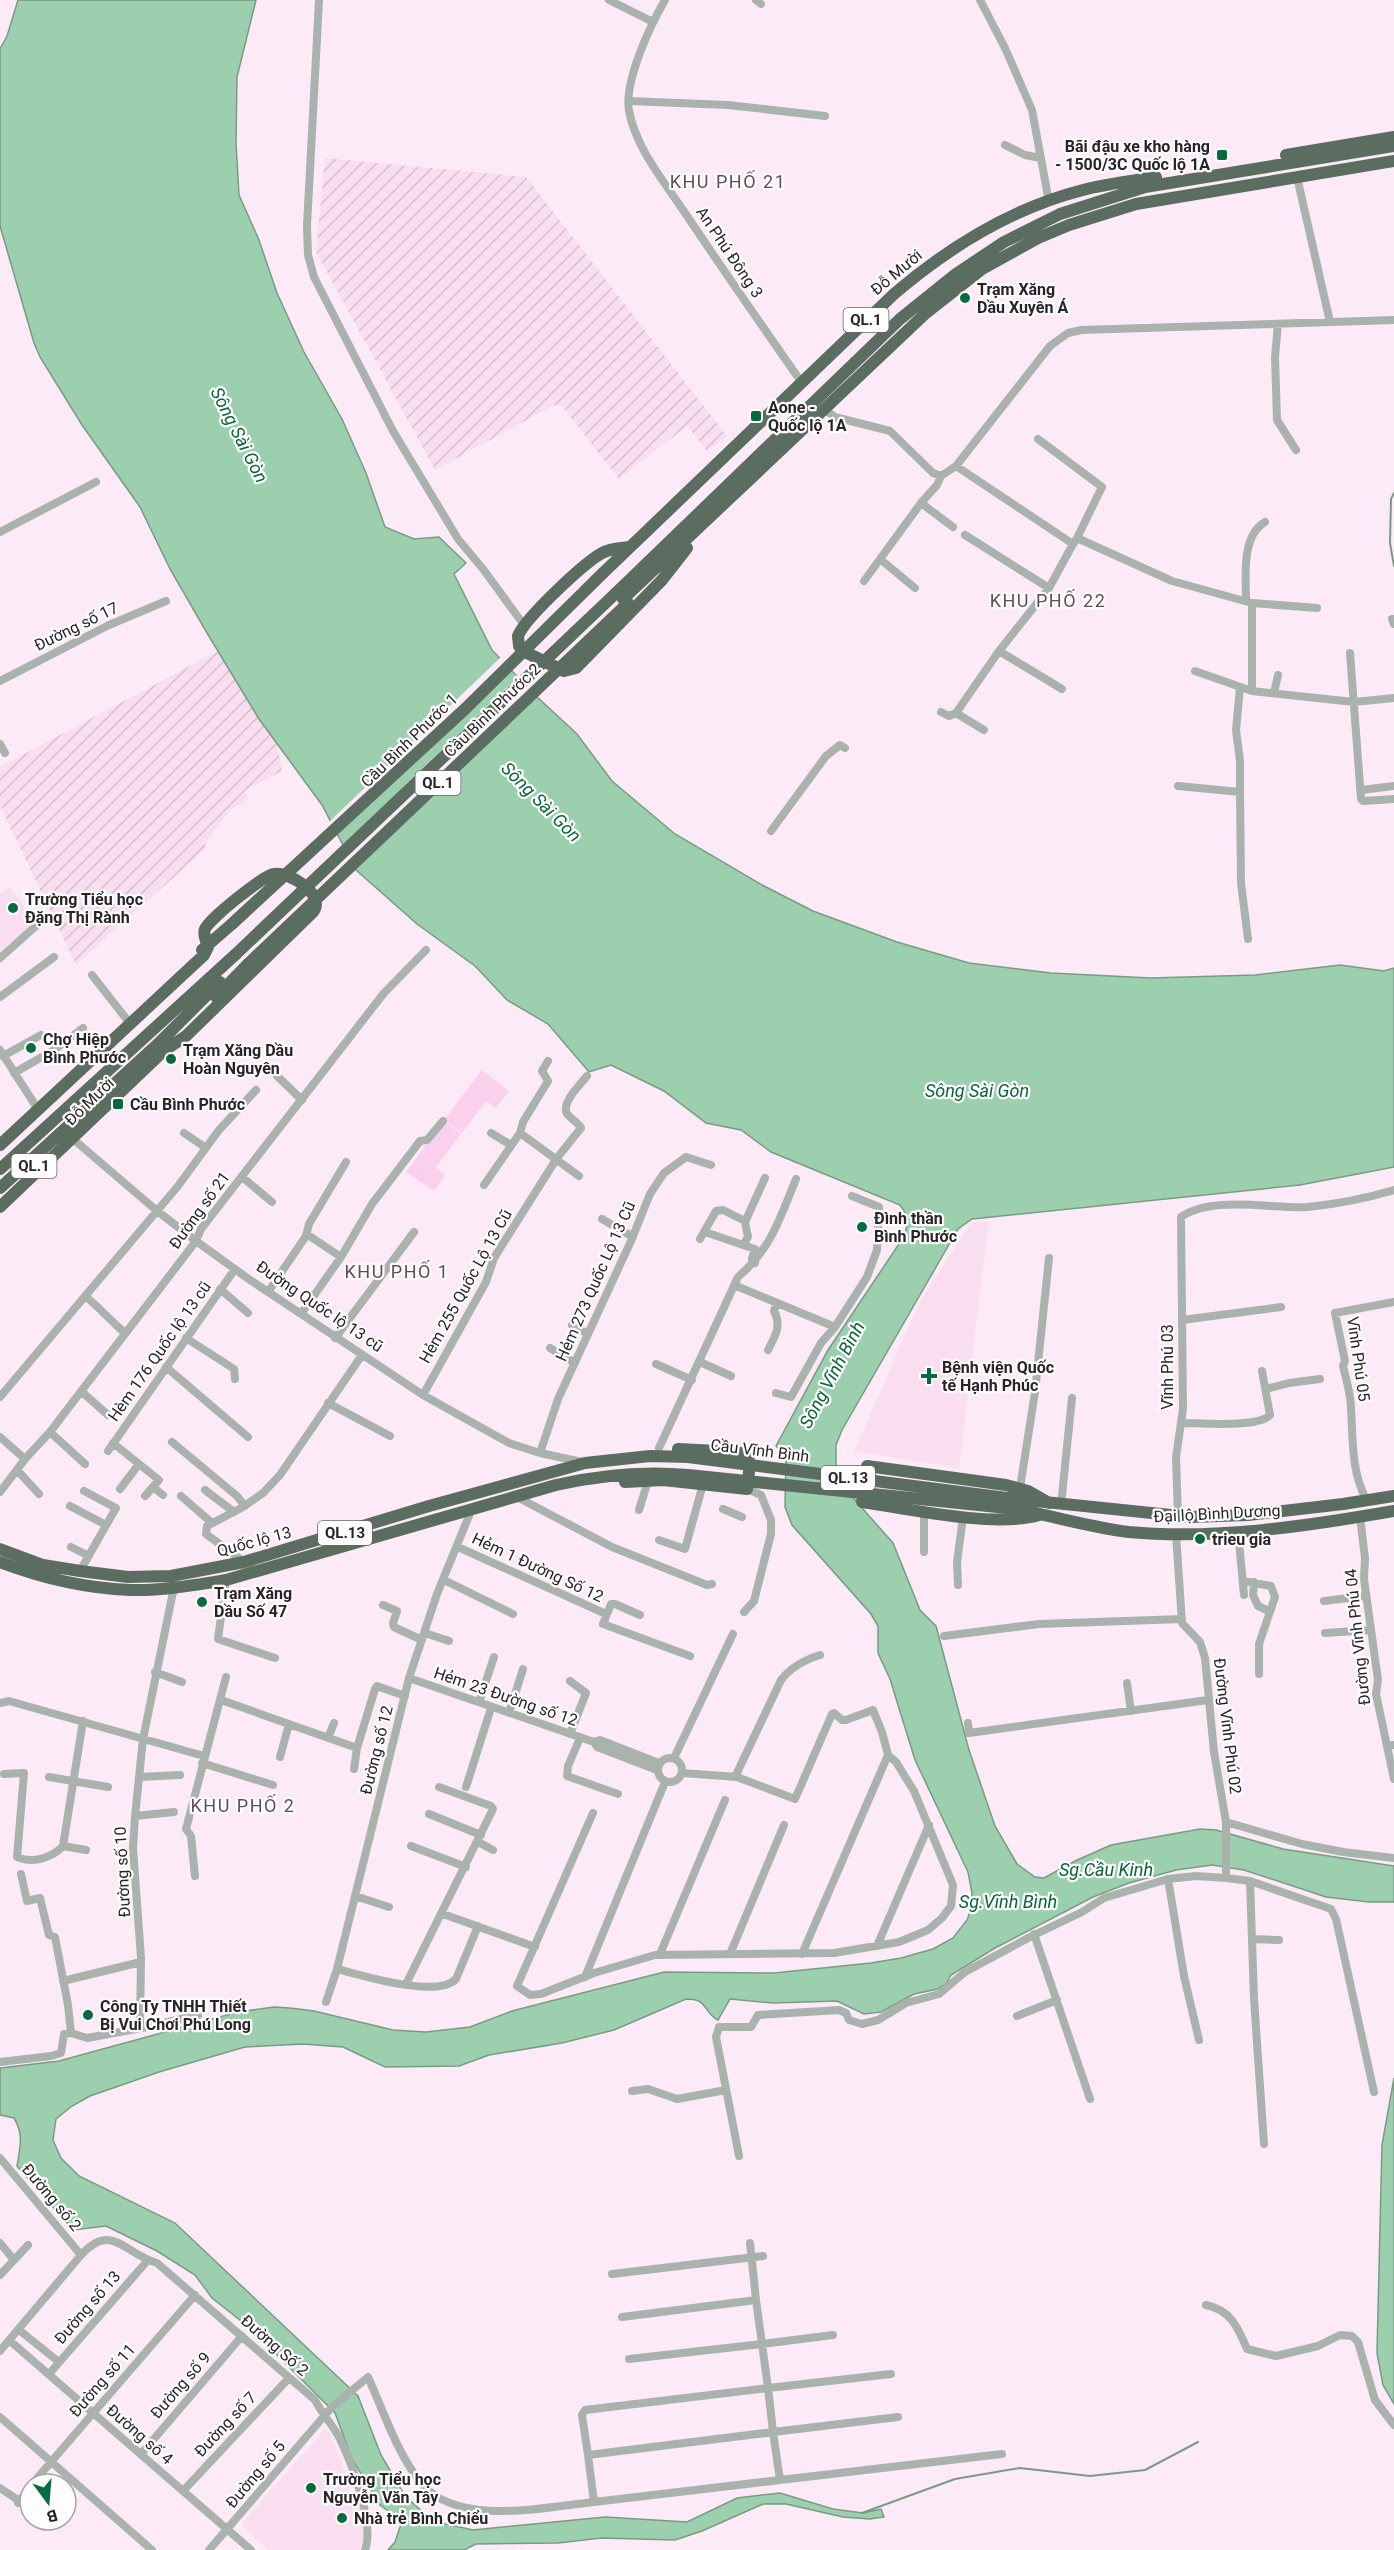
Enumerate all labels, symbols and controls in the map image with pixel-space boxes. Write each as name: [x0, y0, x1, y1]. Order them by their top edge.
place label: Bãi đậu xe kho hàng - 1500/3C Quốc lộ 1A: [1055, 137, 1210, 174]
marker: Bãi đậu xe kho hàng - 1500/3C Quốc lộ 1A: [1215, 148, 1229, 162]
district label: KHU PHỐ 21: [670, 170, 786, 192]
street label: An Phú Đông 3: [692, 203, 767, 301]
street label: Đỗ Mười: [867, 246, 926, 299]
place label: Trạm Xăng Dầu Xuyên Á: [977, 280, 1068, 317]
marker: Trạm Xăng Dầu Xuyên Á: [958, 291, 972, 305]
road number: QL.1: [844, 308, 888, 332]
water label: Sông Sài Gòn: [206, 384, 272, 486]
place label: Aone - Quốc lộ 1A: [768, 398, 847, 435]
marker: Aone - Quốc lộ 1A: [749, 409, 763, 423]
district label: KHU PHỐ 22: [990, 589, 1106, 611]
street label: Đường số 17: [31, 598, 121, 655]
street label: Cầu Bình Phước 2: [440, 660, 545, 761]
street label: Cầu Bình Phước 1: [357, 690, 462, 791]
water label: Sông Sài Gòn: [497, 757, 586, 846]
road number: QL.1: [416, 771, 460, 795]
place label: Trường Tiểu học Đặng Thị Rành: [25, 890, 143, 927]
marker: Trường Tiểu học Đặng Thị Rành: [6, 901, 20, 915]
place label: Chợ Hiệp Bình Phước: [43, 1030, 126, 1067]
marker: Chợ Hiệp Bình Phước: [24, 1041, 38, 1055]
place label: Trạm Xăng Dầu Hoàn Nguyên: [183, 1041, 293, 1078]
marker: Trạm Xăng Dầu Hoàn Nguyên: [164, 1052, 178, 1066]
street label: Đỗ Mười: [61, 1073, 118, 1129]
water label: Sông Sài Gòn: [925, 1080, 1029, 1101]
place label: Cầu Bình Phước: [130, 1095, 245, 1114]
marker: Cầu Bình Phước: [111, 1097, 125, 1111]
road number: QL.1: [12, 1154, 57, 1178]
street label: Đường số 21: [165, 1168, 234, 1253]
street label: Hẻm 273 Quốc Lộ 13 Cũ: [552, 1198, 639, 1364]
street label: Hẻm 255 Quốc Lộ 13 Cũ: [415, 1206, 516, 1367]
place label: Đình thần Bình Phước: [874, 1209, 957, 1246]
marker: Đình thần Bình Phước: [855, 1220, 869, 1234]
street label: Đường Quốc lộ 13 cũ: [253, 1257, 387, 1356]
district label: KHU PHỐ 1: [345, 1260, 449, 1282]
street label: Hèm 176 Quốc lộ 13 cũ: [104, 1278, 215, 1425]
street label: Vĩnh Phú 05: [1343, 1315, 1374, 1403]
water label: Sông Vĩnh Bình: [795, 1318, 868, 1432]
street label: Vĩnh Phú 03: [1158, 1324, 1177, 1410]
place label: Bệnh viện Quốc tế Hạnh Phúc: [942, 1358, 1054, 1395]
marker: Bệnh viện Quốc tế Hạnh Phúc: [920, 1367, 938, 1385]
street label: Cầu Vĩnh Bình: [710, 1435, 810, 1466]
road number: QL.13: [821, 1466, 875, 1490]
street label: Đại lộ Bình Dương: [1153, 1501, 1281, 1526]
road number: QL.13: [318, 1521, 372, 1545]
street label: Quốc lộ 13: [215, 1522, 293, 1561]
street label: Hẻm 1 Đường Số 12: [469, 1529, 607, 1606]
place label: trieu gia: [1212, 1530, 1271, 1549]
marker: trieu gia: [1193, 1532, 1207, 1546]
street label: Đường Vĩnh Phú 04: [1341, 1568, 1374, 1706]
place label: Trạm Xăng Dầu Số 47: [214, 1584, 292, 1621]
marker: Trạm Xăng Dầu Số 47: [195, 1595, 209, 1609]
street label: Đường Vĩnh Phú 02: [1210, 1657, 1245, 1795]
street label: Hẻm 23 Đường số 12: [431, 1663, 580, 1730]
street label: Đường số 12: [356, 1704, 397, 1797]
district label: KHU PHỐ 2: [191, 1794, 295, 1816]
street label: Đường số 10: [111, 1826, 134, 1918]
water label: Sg.Cầu Kinh: [1059, 1859, 1153, 1880]
water label: Sg.Vĩnh Bình: [959, 1891, 1057, 1912]
place label: Công Ty TNHH Thiết Bị Vui Chơi Phú Long: [100, 1997, 251, 2034]
marker: Công Ty TNHH Thiết Bị Vui Chơi Phú Long: [81, 2008, 95, 2022]
street label: Đường số 2: [18, 2160, 85, 2235]
street label: Đường số 13: [50, 2267, 124, 2348]
street label: Đường Số 2: [237, 2311, 312, 2380]
street label: Đường số 11: [65, 2340, 139, 2421]
street label: Đường số 9: [146, 2348, 214, 2422]
street label: Đường số 7: [190, 2388, 260, 2461]
street label: Đường số 4: [103, 2400, 177, 2468]
street label: Đường số 5: [222, 2437, 289, 2512]
place label: Trường Tiểu học Nguyễn Văn Tây: [323, 2470, 441, 2507]
north arrow: [18, 2472, 78, 2532]
marker: Trường Tiểu học Nguyễn Văn Tây: [304, 2481, 318, 2495]
text: B: [44, 2505, 60, 2526]
place label: Nhà trẻ Bình Chiểu: [354, 2509, 488, 2528]
marker: Nhà trẻ Bình Chiểu: [335, 2511, 349, 2525]

